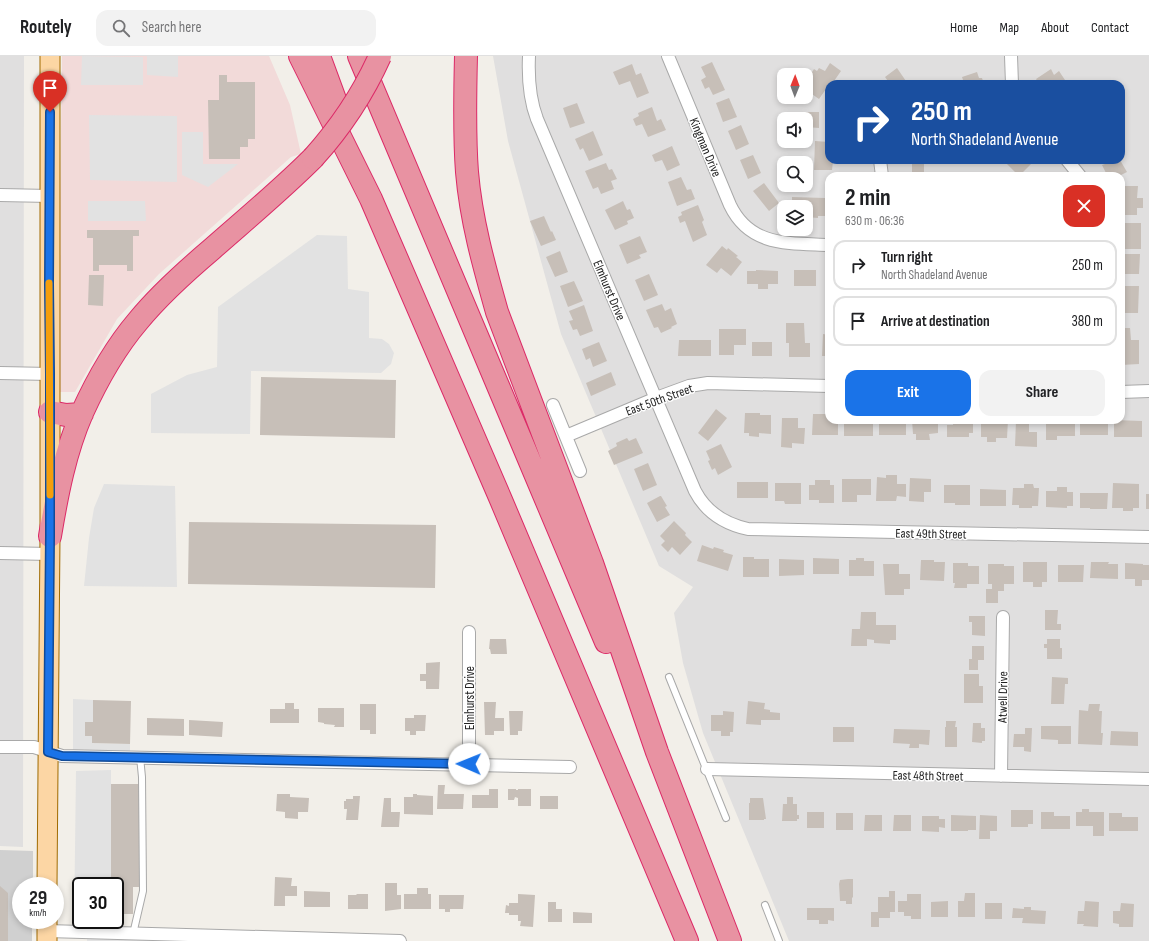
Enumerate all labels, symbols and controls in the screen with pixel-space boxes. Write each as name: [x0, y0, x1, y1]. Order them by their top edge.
search box: [96, 10, 376, 46]
text: Routely: [20, 16, 72, 39]
icon: search: [110, 17, 132, 39]
text: Search here: [142, 18, 201, 37]
text: Home: [950, 19, 978, 36]
text: Map: [1000, 19, 1019, 36]
text: About: [1041, 19, 1069, 36]
text: Contact: [1091, 19, 1129, 36]
north arrow: [777, 68, 813, 104]
map controls: [777, 68, 813, 236]
pin: [33, 71, 67, 112]
icon: arrive: [39, 77, 61, 99]
text: 250 m: [911, 95, 972, 128]
icon: right: [845, 96, 897, 148]
button: sound: [777, 112, 813, 148]
street label: Kingman Drive: [685, 115, 725, 179]
text: North Shadeland Avenue: [911, 129, 1059, 150]
button: search: [777, 156, 813, 192]
text: 2 min: [845, 183, 891, 212]
button: close: [1063, 185, 1105, 227]
button: layers: [777, 200, 813, 236]
text: 630 m · 06:36: [845, 213, 904, 229]
text: Turn right: [881, 248, 933, 267]
icon: right: [847, 254, 869, 276]
text: 250 m: [1072, 256, 1103, 275]
street label: Elmhurst Drive: [589, 258, 629, 323]
text: North Shadeland Avenue: [881, 267, 988, 283]
icon: arrive: [847, 310, 869, 332]
text: Arrive at destination: [881, 312, 990, 331]
text: 380 m: [1071, 312, 1103, 331]
button: Exit: [845, 370, 971, 416]
button: Share: [979, 370, 1105, 416]
street label: East 50th Street: [623, 380, 695, 420]
street label: East 49th Street: [895, 525, 967, 543]
street label: Elmhurst Drive: [462, 666, 478, 730]
street label: Atwell Drive: [995, 671, 1011, 724]
position arrow: [448, 743, 490, 785]
street label: East 48th Street: [892, 767, 964, 785]
speed limit sign: 30: [72, 877, 124, 929]
text: 29: [29, 886, 47, 910]
text: km/h: [29, 907, 47, 919]

